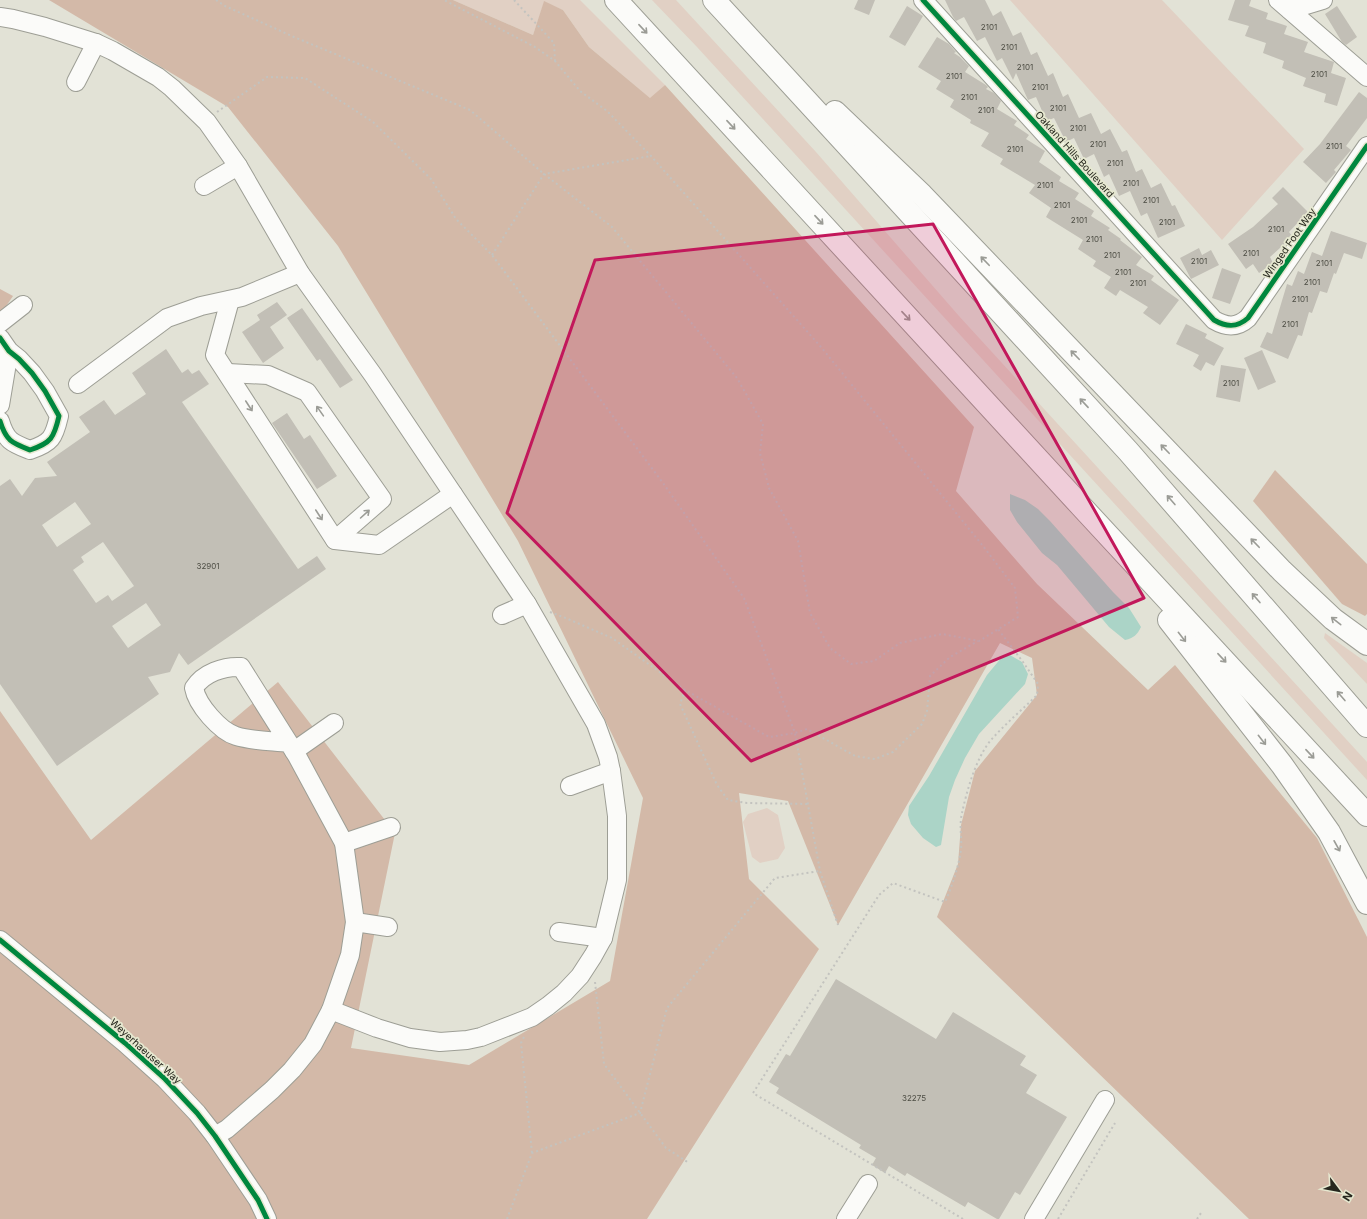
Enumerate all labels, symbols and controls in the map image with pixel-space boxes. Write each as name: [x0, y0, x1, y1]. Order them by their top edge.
house number: 2101: [981, 22, 997, 32]
one-way arrow: [638, 24, 647, 34]
house number: 2101: [1001, 42, 1017, 52]
house number: 2101: [1017, 62, 1033, 72]
house number: 2101: [1311, 69, 1327, 79]
house number: 2101: [946, 71, 962, 81]
house number: 2101: [1032, 82, 1048, 92]
house number: 2101: [961, 92, 977, 102]
house number: 2101: [1050, 103, 1066, 113]
house number: 2101: [978, 105, 994, 115]
street label: Oakland Hills Boulevard: [1033, 108, 1117, 200]
one-way arrow: [726, 119, 735, 130]
house number: 2101: [1070, 123, 1086, 133]
house number: 2101: [1090, 139, 1106, 149]
house number: 2101: [1326, 141, 1342, 151]
house number: 2101: [1007, 144, 1023, 154]
house number: 2101: [1107, 158, 1123, 168]
house number: 2101: [1123, 178, 1139, 188]
house number: 2101: [1037, 180, 1053, 190]
house number: 2101: [1143, 195, 1159, 205]
house number: 2101: [1054, 200, 1070, 210]
street label: Winged Foot Way: [1260, 205, 1318, 280]
one-way arrow: [814, 215, 823, 225]
house number: 2101: [1071, 215, 1087, 225]
house number: 2101: [1159, 217, 1175, 227]
house number: 2101: [1268, 224, 1284, 234]
house number: 2101: [1086, 234, 1102, 244]
house number: 2101: [1243, 248, 1259, 258]
house number: 2101: [1104, 250, 1120, 260]
one-way arrow: [980, 256, 990, 266]
house number: 2101: [1191, 256, 1207, 266]
house number: 2101: [1316, 258, 1332, 268]
house number: 2101: [1115, 267, 1131, 277]
house number: 2101: [1304, 277, 1320, 287]
house number: 2101: [1130, 278, 1146, 288]
house number: 2101: [1292, 294, 1308, 304]
one-way arrow: [902, 311, 911, 321]
house number: 2101: [1282, 319, 1298, 329]
one-way arrow: [1070, 350, 1080, 360]
house number: 2101: [1223, 378, 1239, 388]
one-way arrow: [1080, 399, 1089, 409]
one-way arrow: [245, 400, 253, 411]
one-way arrow: [316, 406, 324, 417]
one-way arrow: [1160, 444, 1170, 454]
one-way arrow: [1166, 495, 1175, 506]
one-way arrow: [316, 509, 324, 521]
one-way arrow: [359, 510, 369, 519]
one-way arrow: [1250, 538, 1260, 548]
house number: 32901: [196, 561, 220, 571]
one-way arrow: [1252, 594, 1261, 604]
one-way arrow: [1330, 616, 1341, 625]
one-way arrow: [1178, 631, 1186, 642]
one-way arrow: [1217, 653, 1227, 663]
one-way arrow: [1337, 691, 1346, 702]
one-way arrow: [1257, 734, 1266, 745]
one-way arrow: [1306, 748, 1315, 759]
one-way arrow: [1333, 840, 1341, 852]
street label: Weyerhaeuser Way: [108, 1016, 184, 1086]
house number: 32275: [902, 1093, 926, 1103]
north arrow: [1319, 1171, 1359, 1211]
text: N: [1339, 1189, 1356, 1204]

